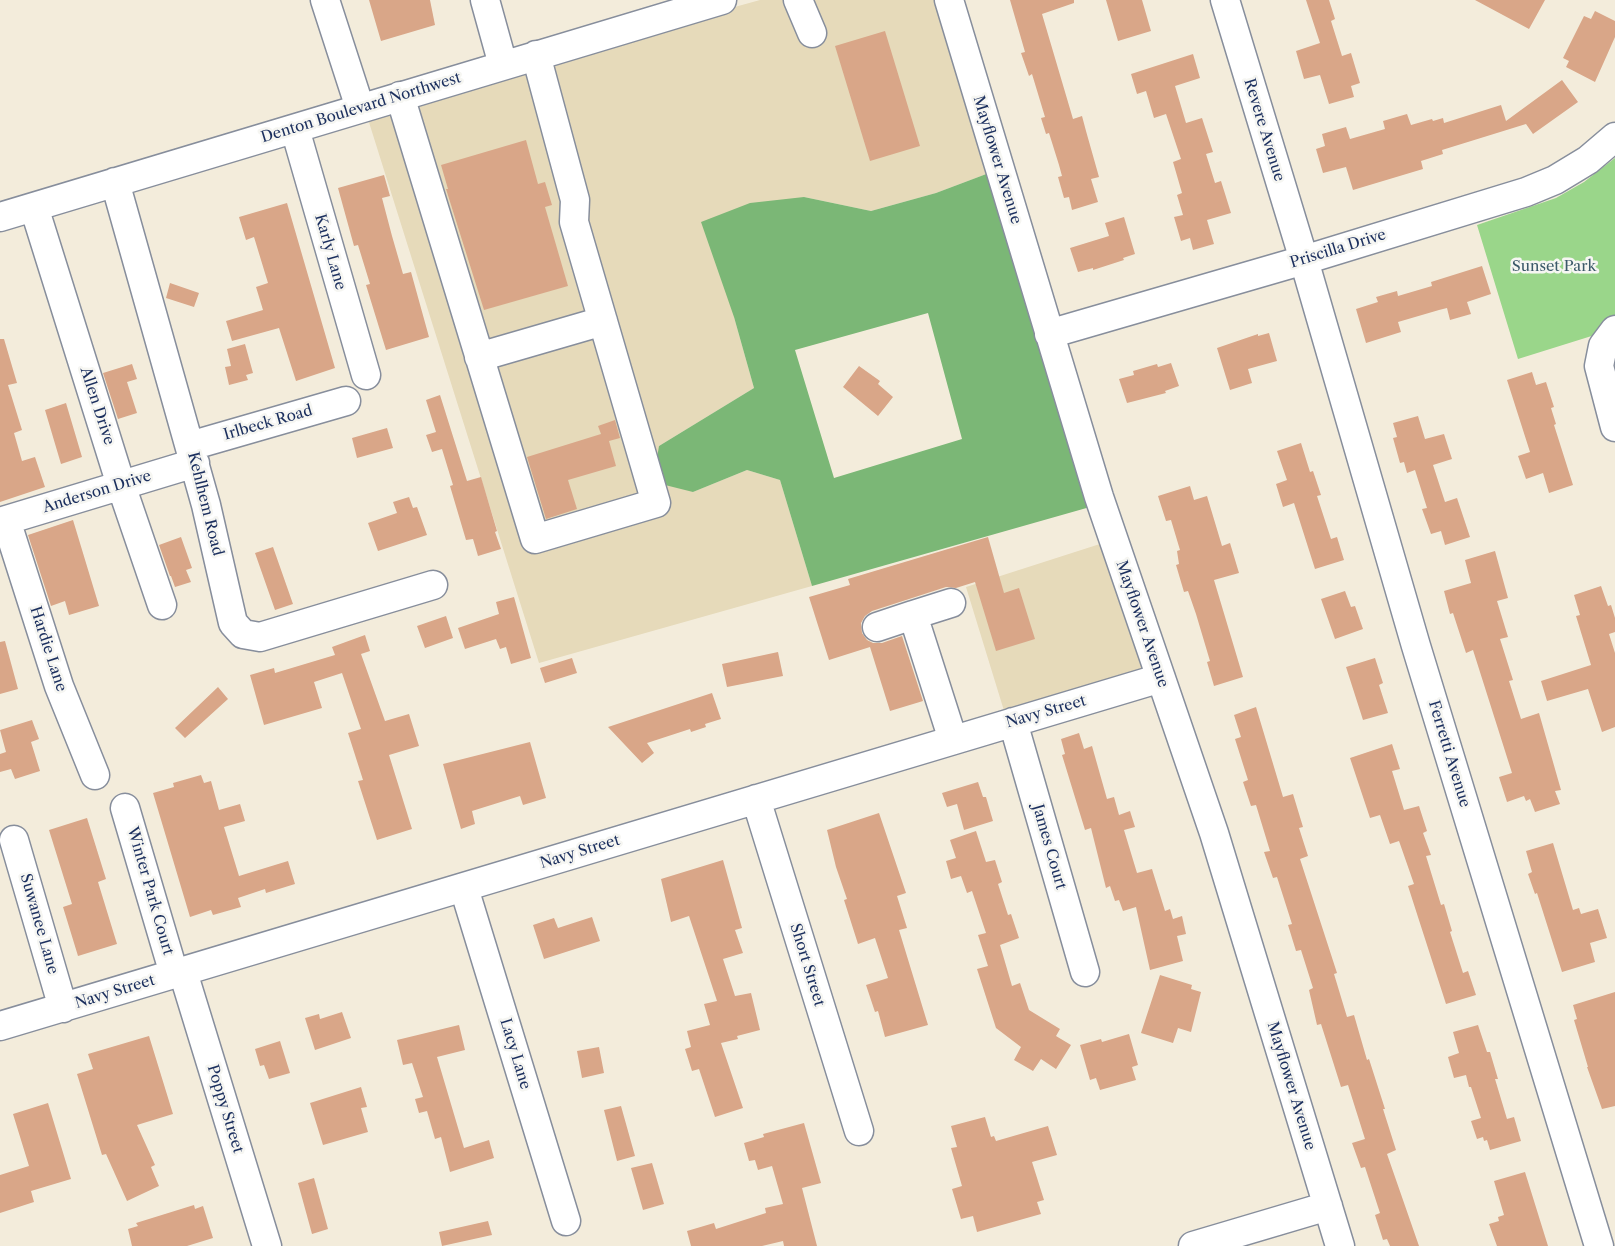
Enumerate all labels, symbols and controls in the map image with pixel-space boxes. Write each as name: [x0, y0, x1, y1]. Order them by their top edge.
street label: Denton Boulevard Northwest: [259, 69, 463, 147]
street label: Revere Avenue: [1240, 76, 1288, 184]
street label: Mayflower Avenue: [969, 94, 1025, 226]
street label: Karly Lane: [311, 212, 349, 292]
street label: Priscilla Drive: [1288, 226, 1388, 272]
park label: Sunset Park: [1512, 258, 1596, 276]
street label: Allen Drive: [76, 365, 118, 447]
street label: Irlbeck Road: [222, 402, 314, 444]
street label: Kehlhem Road: [183, 450, 227, 558]
street label: Anderson Drive: [41, 467, 153, 517]
street label: Mayflower Avenue: [1112, 558, 1172, 690]
street label: Hardie Lane: [26, 604, 70, 694]
street label: Navy Street: [1004, 692, 1088, 732]
street label: Ferretti Avenue: [1424, 698, 1474, 810]
street label: James Court: [1028, 802, 1070, 892]
street label: Winter Park Court: [123, 825, 177, 957]
street label: Navy Street: [538, 831, 622, 873]
street label: Suwanee Lane: [16, 872, 62, 976]
street label: Short Street: [786, 921, 828, 1009]
street label: Navy Street: [73, 971, 157, 1013]
street label: Lacy Lane: [496, 1016, 534, 1092]
street label: Mayflower Avenue: [1263, 1020, 1319, 1152]
street label: Poppy Street: [203, 1063, 247, 1155]

